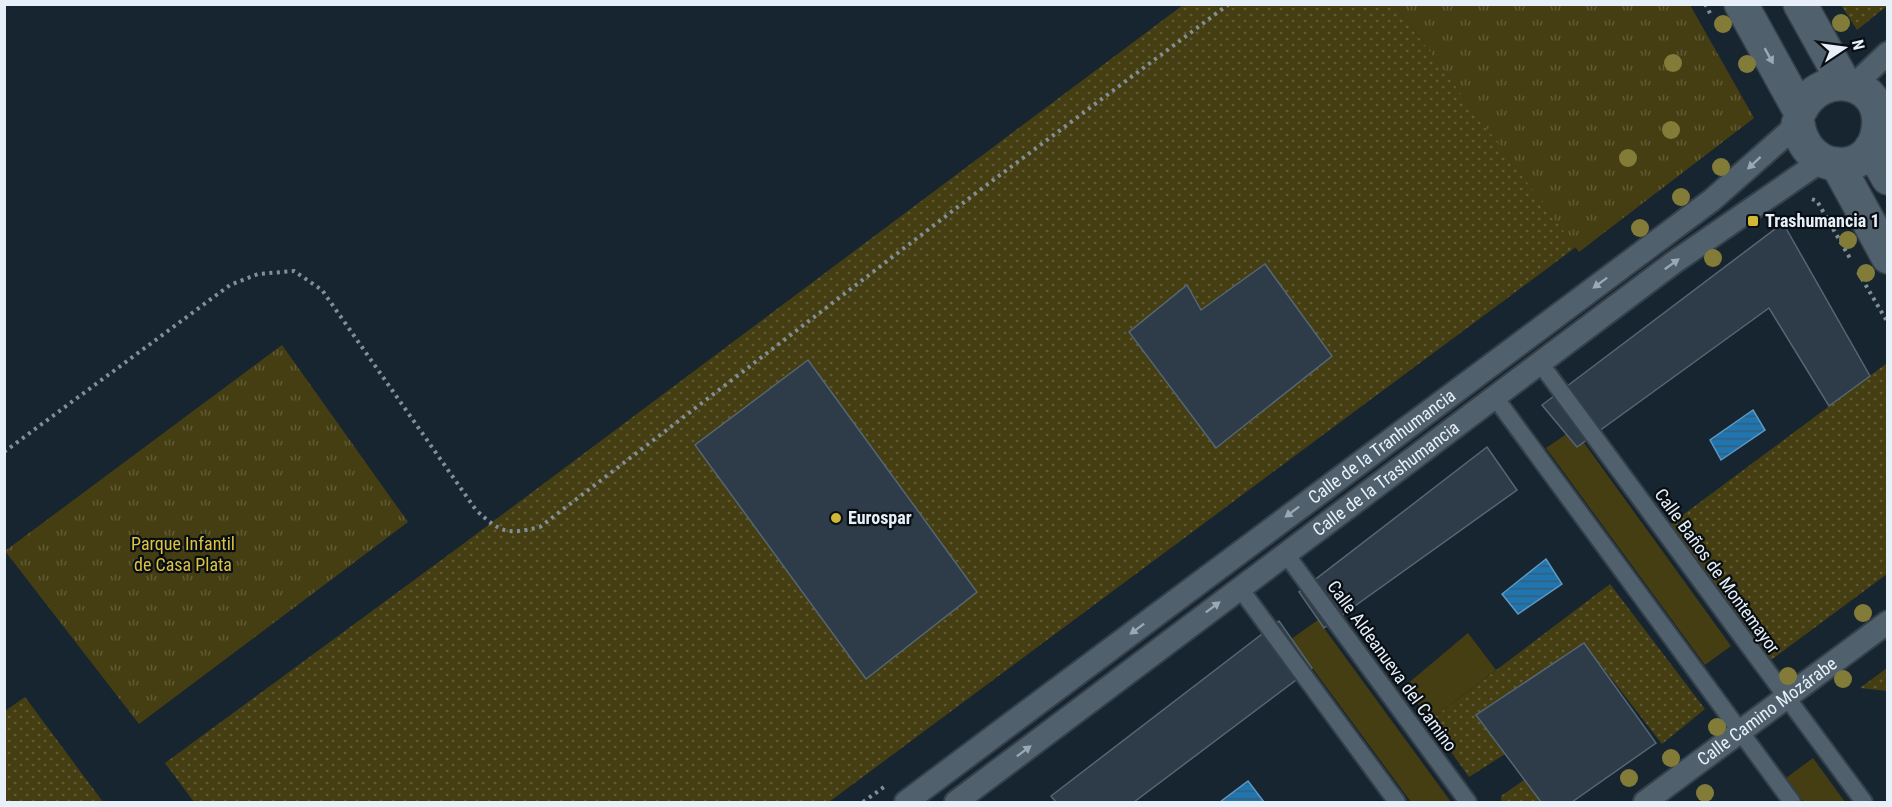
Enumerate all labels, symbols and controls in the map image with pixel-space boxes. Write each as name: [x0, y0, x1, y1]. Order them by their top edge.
north arrow: [1814, 18, 1874, 78]
text: N: [1848, 38, 1868, 52]
one-way arrow: [1764, 48, 1774, 65]
one-way arrow: [1748, 156, 1762, 170]
place label: Trashumancia 1: [1765, 210, 1879, 231]
marker: Trashumancia 1: [1746, 214, 1760, 228]
one-way arrow: [1664, 258, 1680, 270]
one-way arrow: [1593, 277, 1609, 289]
street label: Calle de la Tranhumancia: [1304, 384, 1459, 508]
street label: Calle de la Trashumancia: [1308, 416, 1463, 540]
street label: Calle Baños de Montemayor: [1650, 484, 1785, 658]
one-way arrow: [1285, 506, 1301, 518]
place label: Eurospar: [848, 507, 912, 528]
marker: Eurospar: [829, 511, 843, 525]
park label: Parque Infantil de Casa Plata: [131, 533, 235, 575]
street label: Calle Aldeanueva del Camino: [1323, 576, 1461, 755]
one-way arrow: [1205, 601, 1221, 613]
one-way arrow: [1129, 623, 1144, 635]
street label: Calle Camino Mozárabe: [1693, 653, 1841, 770]
one-way arrow: [1017, 745, 1032, 757]

